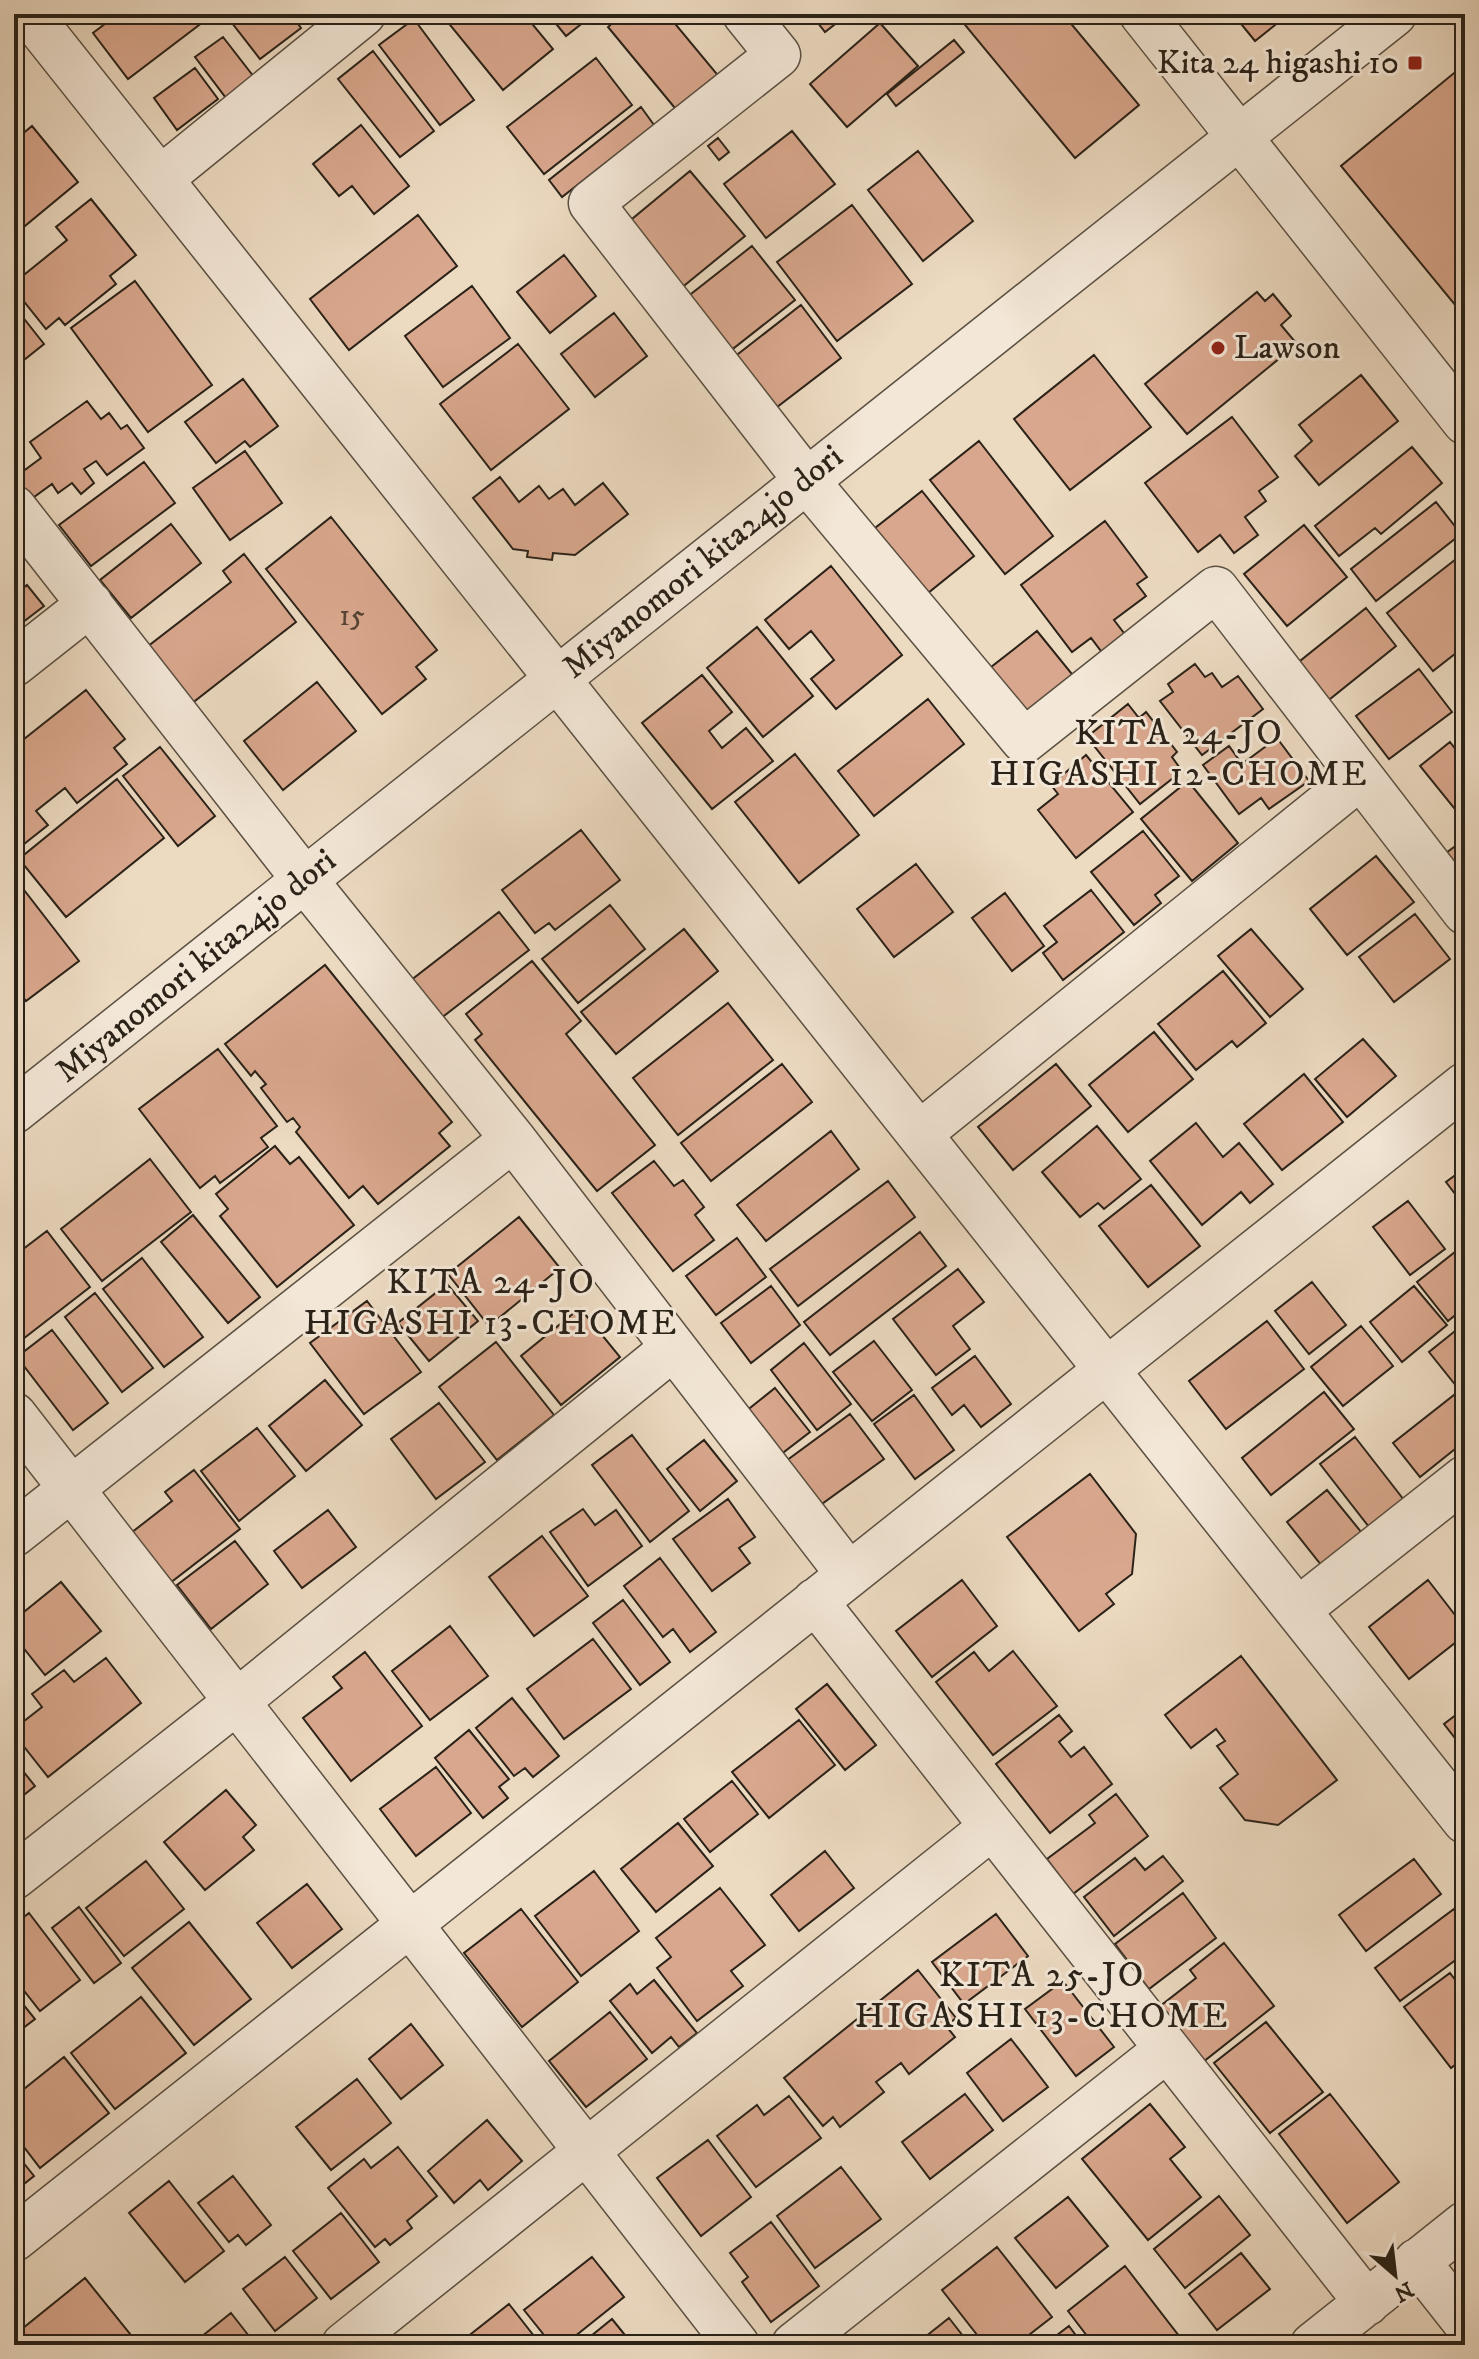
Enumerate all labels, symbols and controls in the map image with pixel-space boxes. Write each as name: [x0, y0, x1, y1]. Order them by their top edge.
place label: Kita 24 higashi 10: [1157, 42, 1399, 84]
marker: Kita 24 higashi 10: [1406, 54, 1424, 72]
place label: Lawson: [1234, 327, 1340, 369]
marker: Lawson: [1209, 339, 1227, 357]
street label: Miyanomori kita24jo dori: [554, 436, 852, 688]
house number: 15: [339, 598, 365, 635]
district label: KITA 24-JO HIGASHI 12-CHOME: [989, 711, 1369, 797]
street label: Miyanomori kita24jo dori: [47, 840, 345, 1092]
district label: KITA 24-JO HIGASHI 13-CHOME: [303, 1260, 679, 1346]
district label: KITA 25-JO HIGASHI 13-CHOME: [854, 1953, 1230, 2039]
north arrow: [1355, 2235, 1435, 2315]
text: N: [1389, 2275, 1418, 2307]

